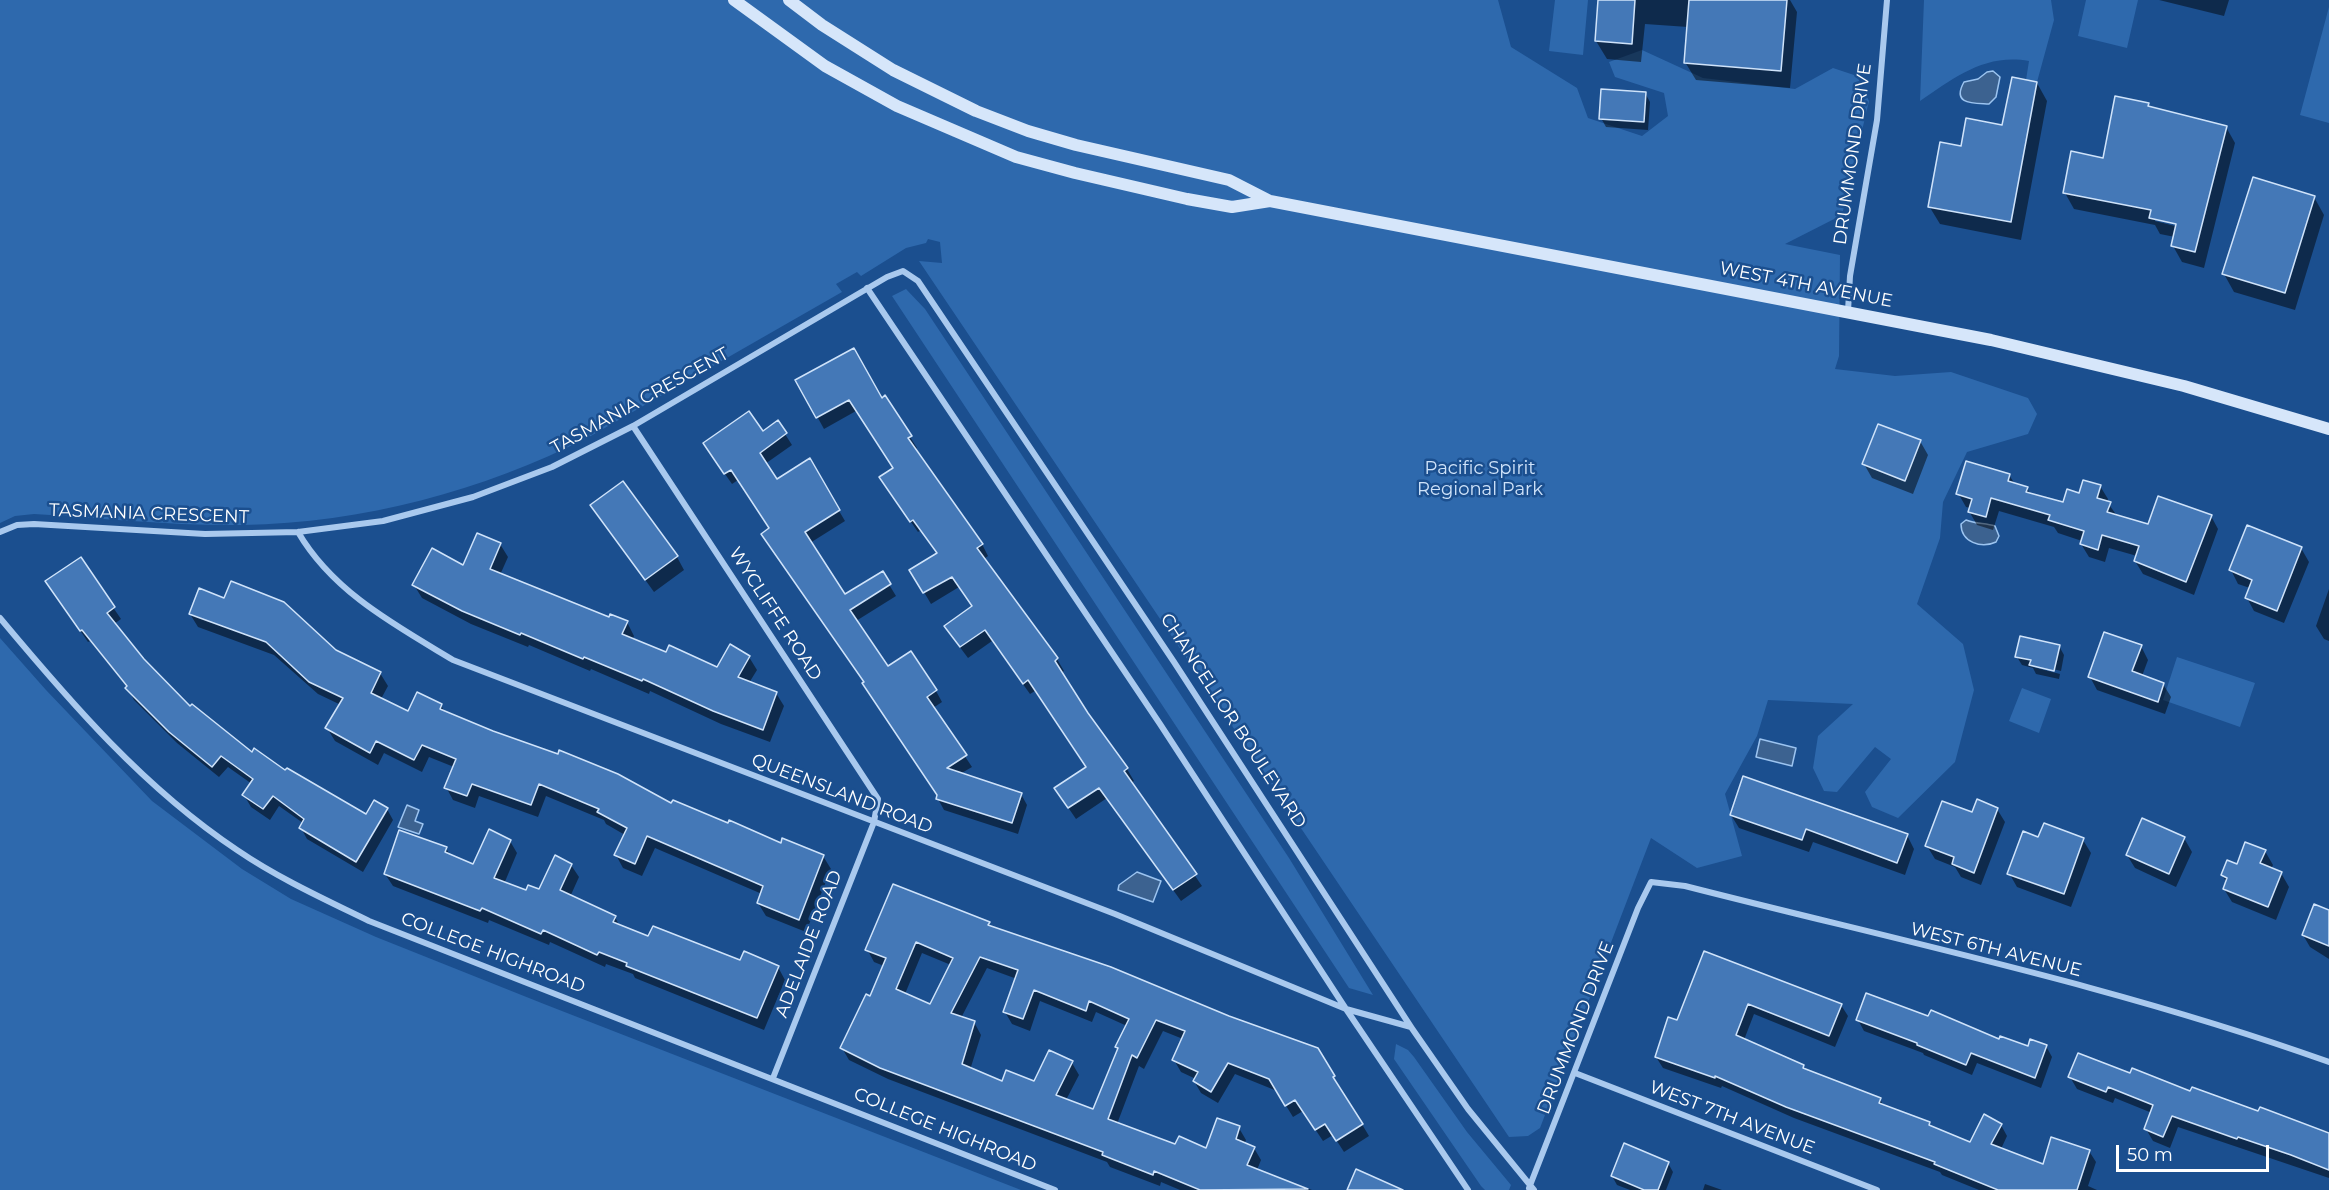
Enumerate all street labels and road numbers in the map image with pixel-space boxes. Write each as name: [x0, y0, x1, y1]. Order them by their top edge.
street label: DRUMMOND DRIVE: [1830, 62, 1876, 246]
street label: WEST 4TH AVENUE: [1718, 258, 1894, 312]
street label: TASMANIA CRESCENT: [547, 343, 733, 459]
street label: TASMANIA CRESCENT: [49, 500, 249, 528]
street label: WYCLIFFE ROAD: [724, 543, 826, 685]
street label: CHANCELLOR BOULEVARD: [1155, 610, 1311, 832]
street label: QUEENSLAND ROAD: [748, 749, 936, 839]
street label: ADELAIDE ROAD: [771, 867, 847, 1021]
street label: COLLEGE HIGHROAD: [398, 908, 588, 998]
street label: WEST 6TH AVENUE: [1908, 918, 2084, 982]
street label: DRUMMOND DRIVE: [1533, 939, 1619, 1117]
street label: WEST 7TH AVENUE: [1646, 1076, 1818, 1160]
street label: COLLEGE HIGHROAD: [850, 1083, 1040, 1177]

